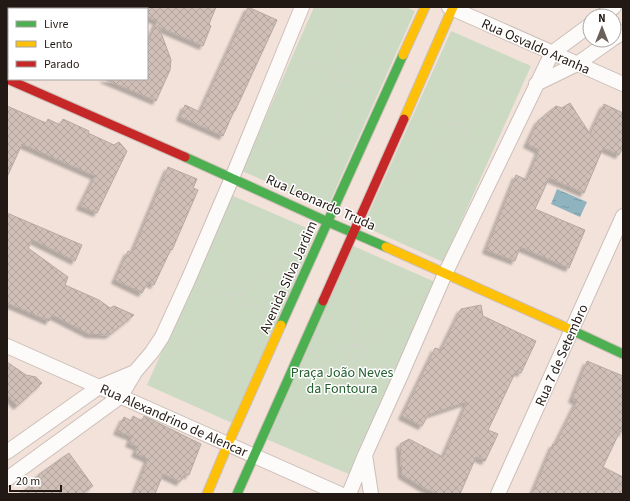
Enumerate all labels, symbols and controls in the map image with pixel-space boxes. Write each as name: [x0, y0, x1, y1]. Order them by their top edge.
legend: [8, 8, 148, 80]
north arrow: [582, 8, 622, 48]
text: N: [598, 11, 606, 26]
street label: Rua Osvaldo Aranha: [478, 14, 593, 80]
text: Livre: [44, 16, 68, 33]
text: Lento: [44, 36, 73, 53]
text: Parado: [44, 56, 79, 73]
street label: Rua Leonardo Truda: [262, 170, 379, 236]
street label: Avenida Silva Jardim: [255, 218, 323, 337]
street label: Rua 7 de Setembro: [530, 301, 593, 410]
park label: Praça João Neves da Fontoura: [291, 363, 393, 399]
street label: Rua Alexandrino de Alencar: [97, 379, 251, 463]
scale bar: [10, 467, 61, 493]
text: 20 m: [16, 473, 40, 490]

